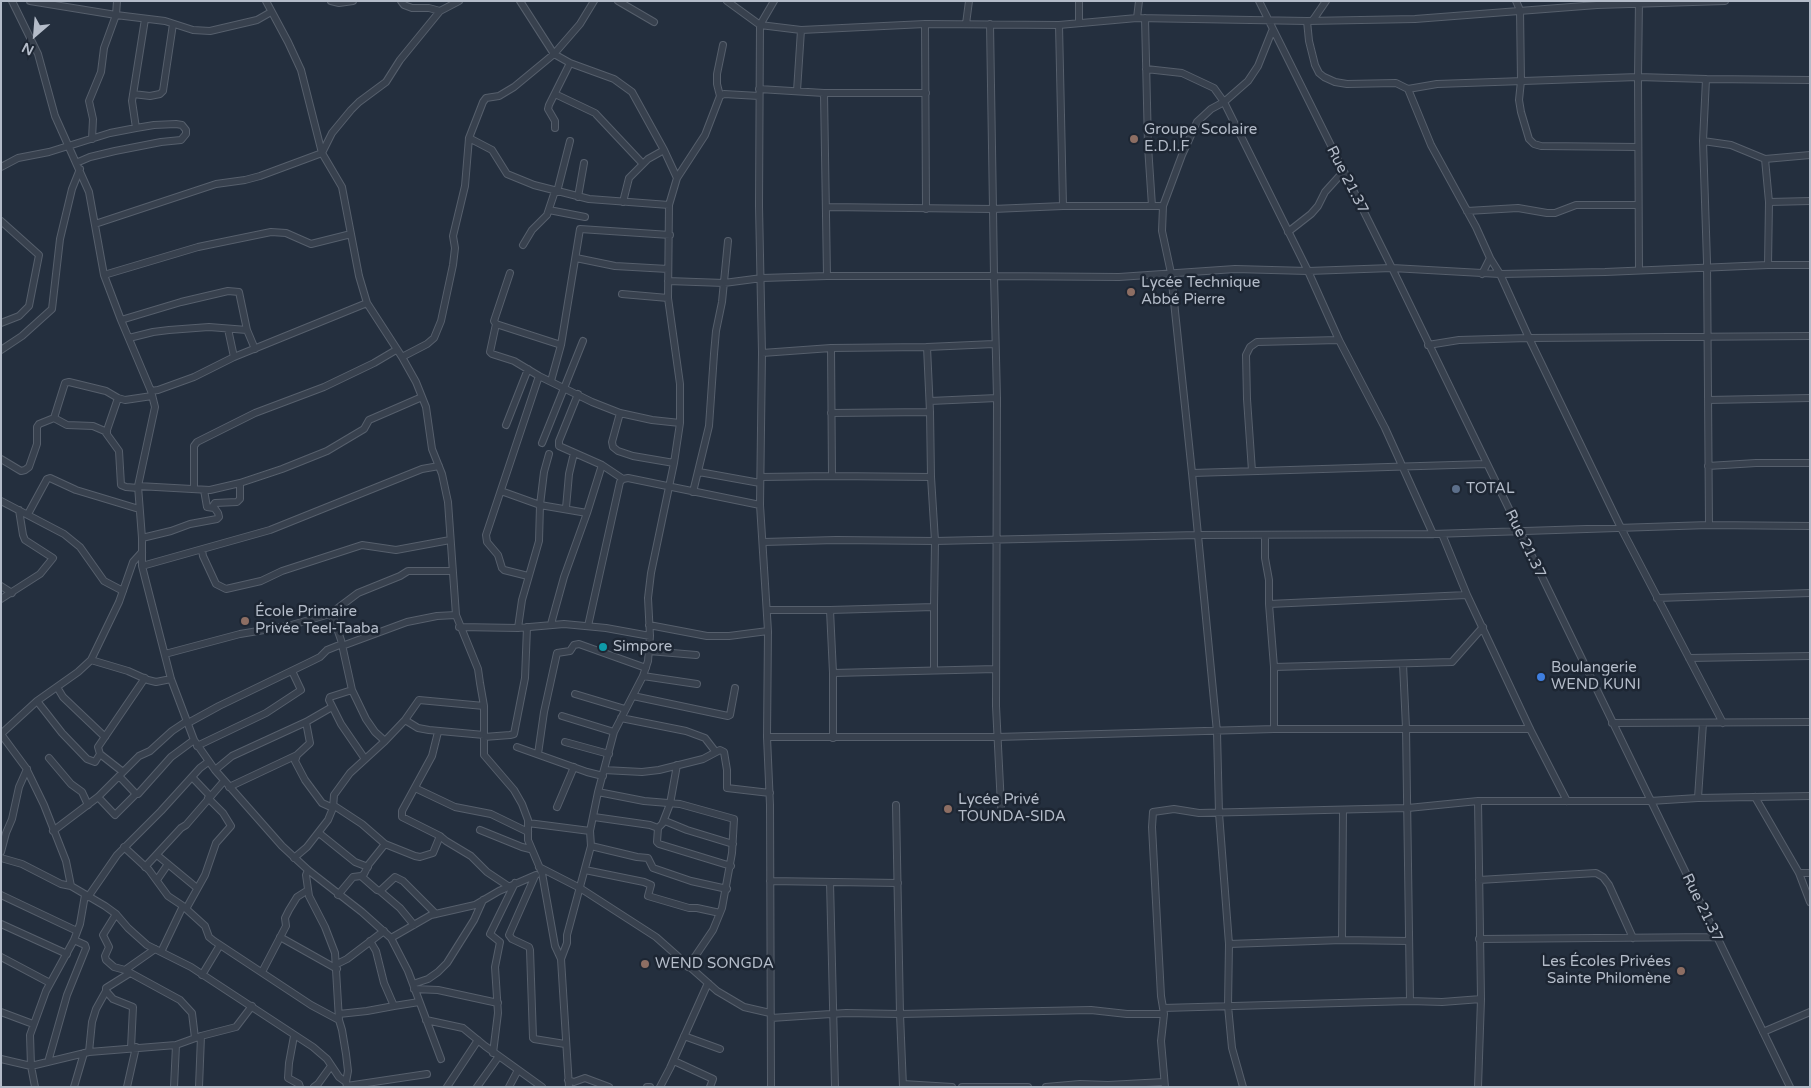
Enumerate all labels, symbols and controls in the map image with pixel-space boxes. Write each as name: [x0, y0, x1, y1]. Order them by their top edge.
north arrow: [10, 10, 60, 60]
text: N: [19, 39, 37, 59]
place label: Groupe Scolaire E.D.I.F: [1144, 121, 1257, 156]
marker: Groupe Scolaire E.D.I.F: [1128, 133, 1140, 145]
street label: Rue 21.37: [1322, 143, 1372, 217]
place label: Lycée Technique Abbé Pierre: [1141, 274, 1260, 309]
marker: Lycée Technique Abbé Pierre: [1125, 286, 1137, 298]
place label: TOTAL: [1466, 480, 1515, 498]
marker: TOTAL: [1450, 483, 1462, 495]
street label: Rue 21.37: [1501, 507, 1549, 581]
place label: École Primaire Privée Teel-Taaba: [255, 603, 379, 638]
marker: École Primaire Privée Teel-Taaba: [239, 615, 251, 627]
place label: Simpore: [613, 638, 672, 656]
marker: Simpore: [597, 641, 609, 653]
place label: Boulangerie WEND KUNI: [1551, 659, 1641, 694]
marker: Boulangerie WEND KUNI: [1535, 671, 1547, 683]
place label: Lycée Privé TOUNDA-SIDA: [958, 791, 1066, 826]
marker: Lycée Privé TOUNDA-SIDA: [942, 803, 954, 815]
street label: Rue 21.37: [1678, 871, 1726, 945]
place label: Les Écoles Privées Sainte Philomène: [1542, 953, 1671, 988]
place label: WEND SONGDA: [655, 955, 774, 973]
marker: WEND SONGDA: [639, 958, 651, 970]
marker: Les Écoles Privées Sainte Philomène: [1675, 965, 1687, 977]

